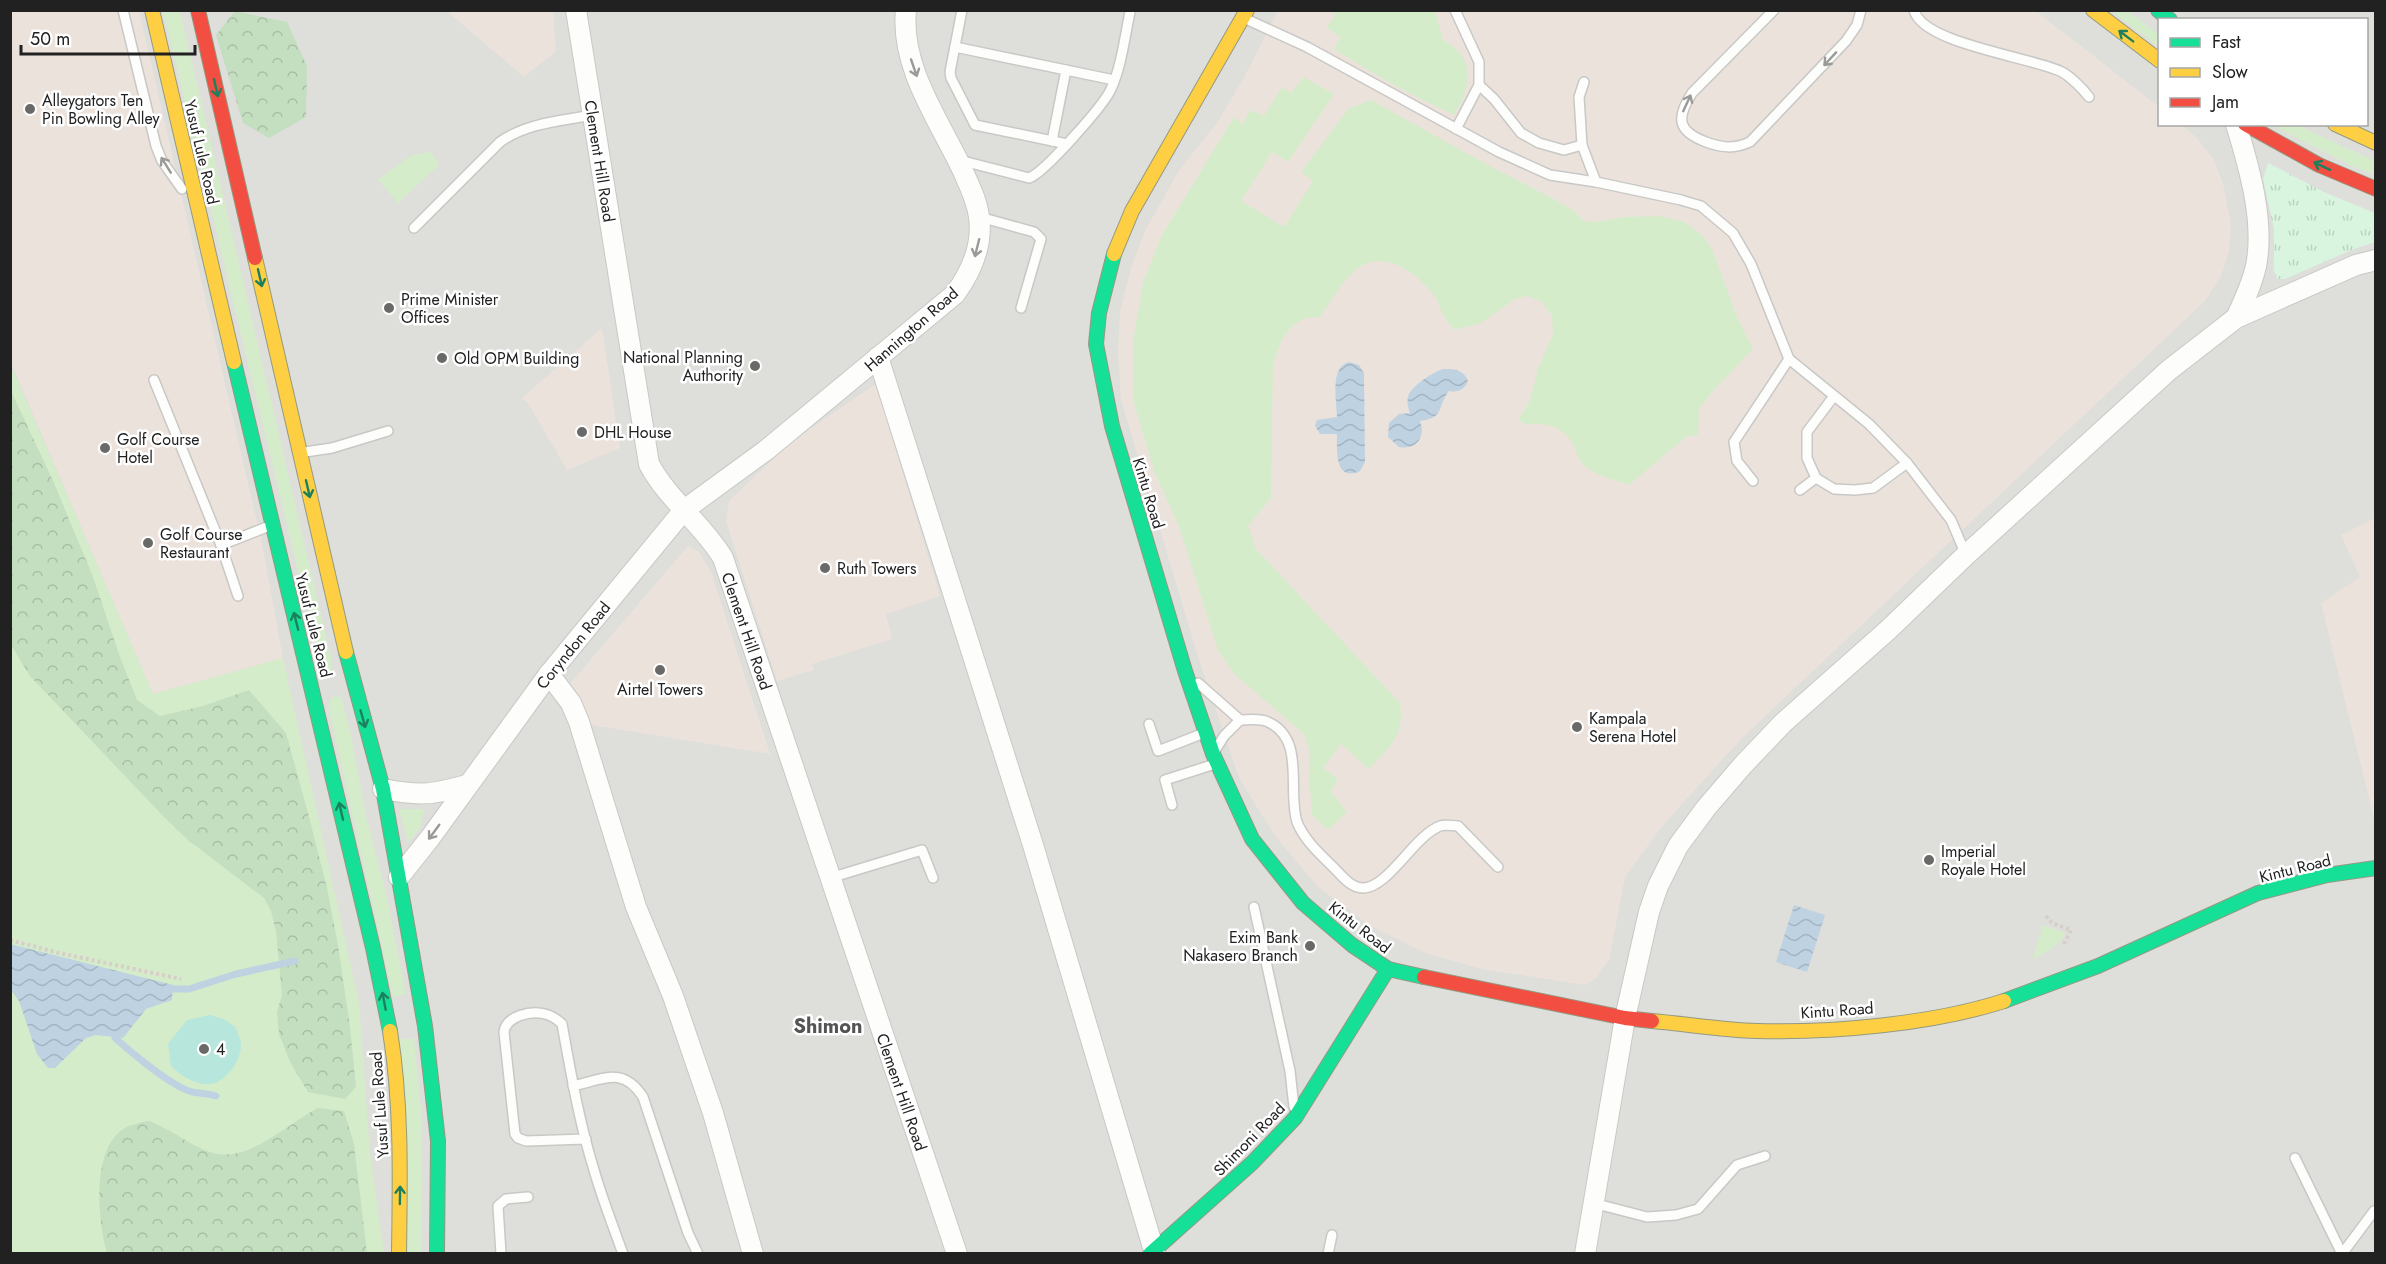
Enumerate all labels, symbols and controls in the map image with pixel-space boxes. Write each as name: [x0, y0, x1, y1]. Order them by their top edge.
scale bar: [21, 18, 195, 56]
legend: [2158, 18, 2368, 126]
text: 50 m: [30, 26, 70, 52]
one-way arrow: [2119, 29, 2135, 42]
text: Fast: [2212, 29, 2241, 55]
one-way arrow: [1823, 51, 1837, 66]
one-way arrow: [910, 58, 921, 77]
text: Slow: [2212, 59, 2249, 85]
one-way arrow: [211, 78, 222, 97]
place label: Alleygators Ten Pin Bowling Alley: [42, 89, 161, 130]
text: Jam: [2210, 89, 2239, 115]
one-way arrow: [1682, 94, 1693, 112]
street label: Yusuf Lule Road: [178, 97, 225, 207]
street label: Clement Hill Road: [579, 99, 620, 224]
marker: Alleygators Ten Pin Bowling Alley: [23, 102, 37, 116]
one-way arrow: [159, 157, 172, 174]
one-way arrow: [2313, 159, 2331, 171]
one-way arrow: [970, 238, 982, 257]
one-way arrow: [254, 268, 266, 287]
street label: Hannington Road: [859, 282, 963, 377]
place label: Prime Minister Offices: [401, 288, 499, 329]
marker: Prime Minister Offices: [382, 301, 396, 315]
place label: National Planning Authority: [623, 346, 744, 387]
place label: Old OPM Building: [454, 347, 579, 370]
marker: Old OPM Building: [435, 351, 449, 365]
marker: National Planning Authority: [748, 359, 762, 373]
place label: DHL House: [594, 421, 672, 444]
marker: DHL House: [575, 425, 589, 439]
place label: Golf Course Hotel: [117, 428, 199, 469]
marker: Golf Course Hotel: [98, 441, 112, 455]
street label: Kintu Road: [1127, 455, 1170, 531]
one-way arrow: [303, 478, 314, 498]
place label: Golf Course Restaurant: [160, 523, 242, 564]
marker: Golf Course Restaurant: [141, 536, 155, 550]
place label: Ruth Towers: [837, 557, 917, 580]
marker: Ruth Towers: [818, 561, 832, 575]
street label: Clement Hill Road: [716, 569, 777, 693]
street label: Yusuf Lule Road: [289, 571, 338, 680]
street label: Coryndon Road: [531, 597, 616, 694]
one-way arrow: [290, 612, 302, 631]
marker: Airtel Towers: [653, 663, 667, 677]
place label: Airtel Towers: [617, 678, 703, 701]
place label: Kampala Serena Hotel: [1589, 707, 1676, 748]
one-way arrow: [358, 709, 370, 728]
marker: Kampala Serena Hotel: [1570, 720, 1584, 734]
one-way arrow: [335, 802, 347, 821]
one-way arrow: [428, 823, 440, 839]
place label: Imperial Royale Hotel: [1941, 840, 2026, 881]
street label: Kintu Road: [2257, 848, 2333, 888]
marker: Imperial Royale Hotel: [1922, 853, 1936, 867]
street label: Kintu Road: [1324, 896, 1396, 959]
place label: Exim Bank Nakasero Branch: [1183, 926, 1299, 967]
marker: Exim Bank Nakasero Branch: [1303, 939, 1317, 953]
one-way arrow: [378, 992, 389, 1011]
street label: Kintu Road: [1800, 996, 1874, 1025]
district label: Shimon: [793, 1012, 863, 1041]
street label: Clement Hill Road: [871, 1030, 932, 1154]
place label: 4: [216, 1038, 225, 1061]
marker: 4: [197, 1042, 211, 1056]
street label: Yusuf Lule Road: [364, 1051, 395, 1159]
street label: Shimoni Road: [1208, 1097, 1290, 1181]
one-way arrow: [394, 1186, 405, 1206]

